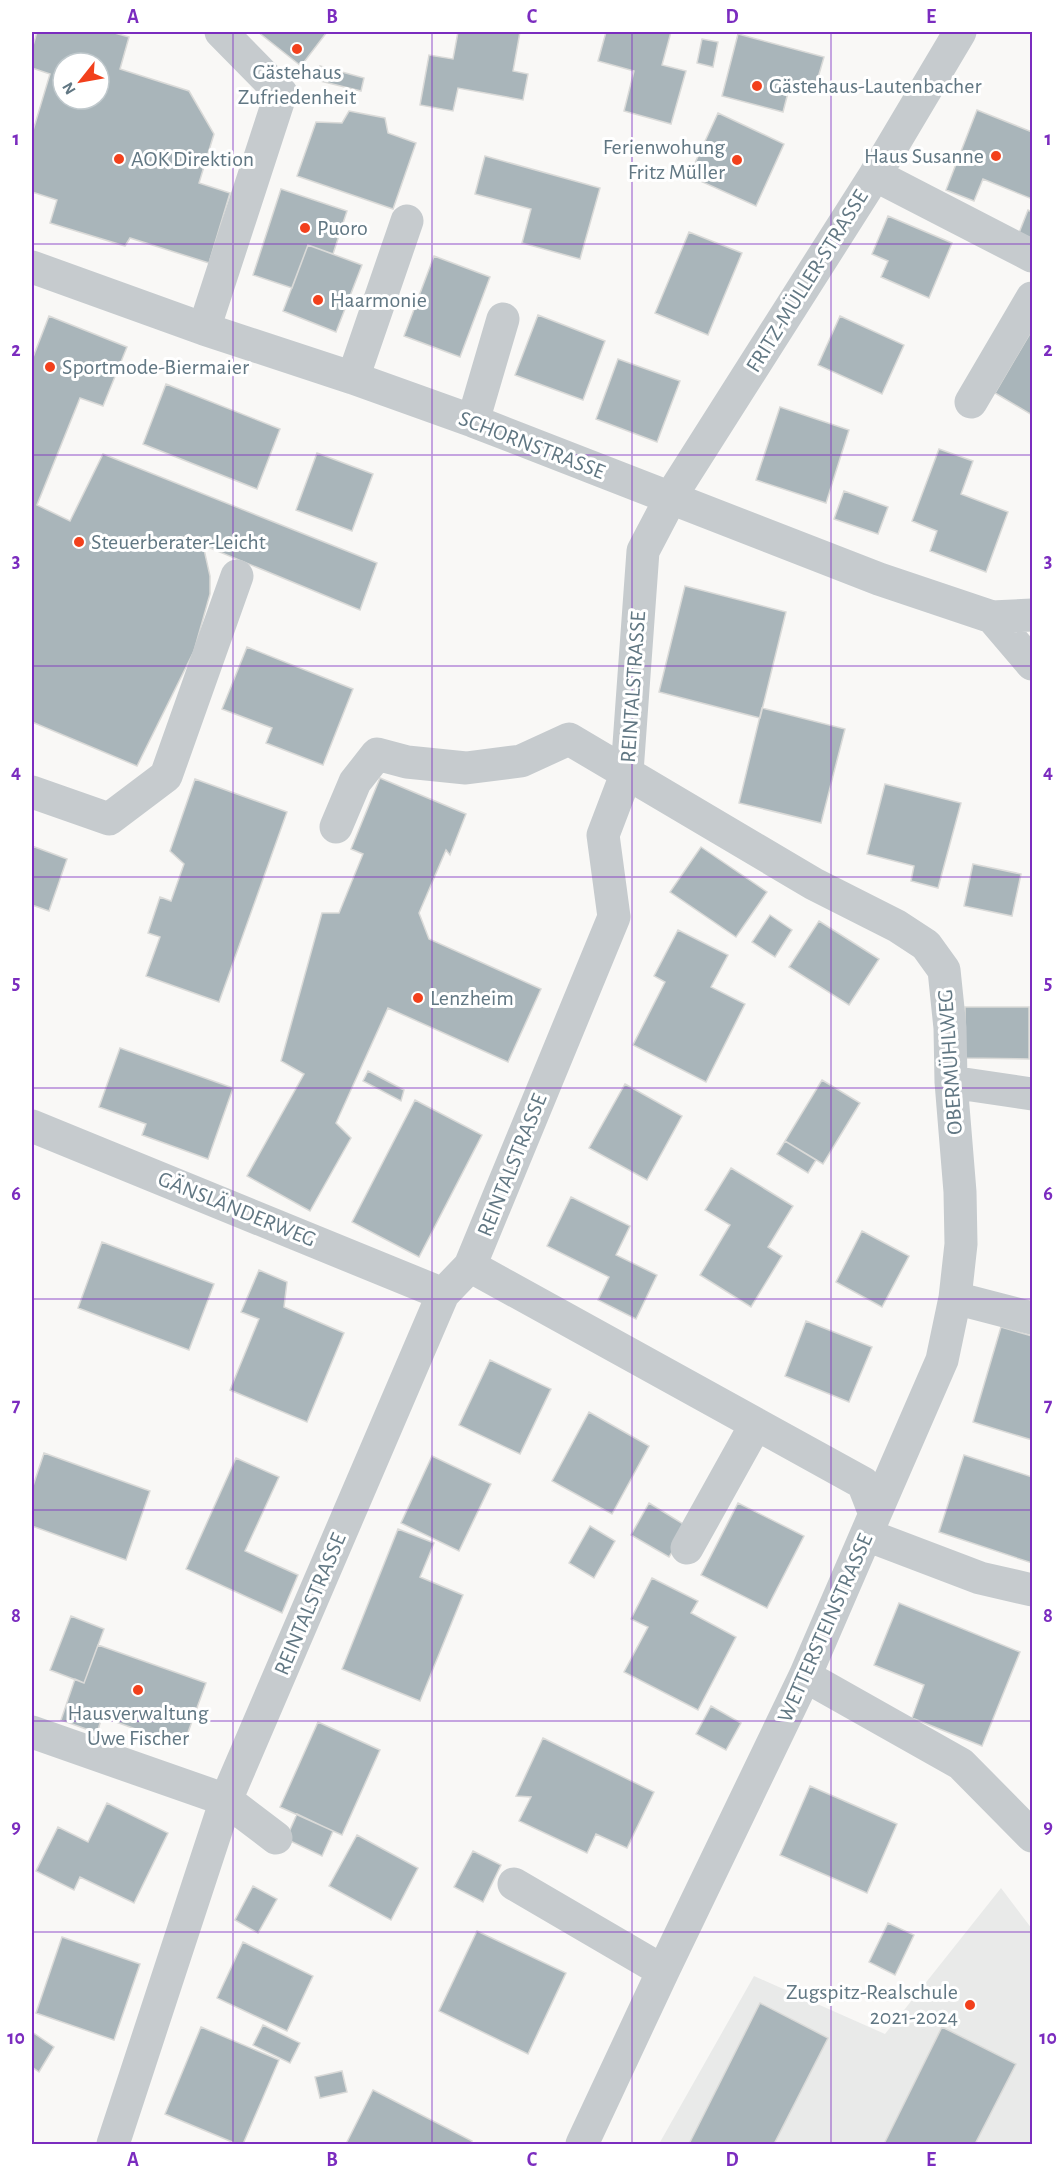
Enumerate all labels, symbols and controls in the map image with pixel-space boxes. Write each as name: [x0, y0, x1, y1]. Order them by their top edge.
text: A: [127, 7, 139, 27]
text: B: [326, 7, 338, 27]
text: C: [527, 7, 538, 27]
text: D: [725, 7, 739, 27]
text: E: [926, 7, 936, 27]
marker: Gästehaus Zufriedenheit: [290, 42, 304, 56]
north arrow: [51, 51, 111, 111]
place label: Gästehaus Zufriedenheit: [238, 61, 356, 108]
place label: Gästehaus-Lautenbacher: [769, 75, 982, 97]
text: N: [59, 79, 79, 97]
marker: Gästehaus-Lautenbacher: [750, 79, 764, 93]
text: 1: [12, 129, 20, 149]
text: 1: [1044, 129, 1052, 149]
place label: Ferienwohung Fritz Müller: [603, 136, 725, 183]
place label: Haus Susanne: [864, 145, 984, 167]
place label: AOK Direktion: [131, 148, 254, 170]
marker: Haus Susanne: [989, 149, 1003, 163]
marker: AOK Direktion: [112, 152, 126, 166]
marker: Ferienwohung Fritz Müller: [730, 153, 744, 167]
street label: FRITZ-MÜLLER-STRASSE: [742, 186, 872, 376]
place label: Puoro: [317, 217, 368, 239]
marker: Puoro: [298, 221, 312, 235]
place label: Haarmonie: [330, 289, 427, 311]
marker: Haarmonie: [311, 293, 325, 307]
text: 2: [11, 340, 21, 360]
text: 2: [1043, 340, 1053, 360]
place label: Sportmode-Biermaier: [62, 356, 249, 378]
marker: Sportmode-Biermaier: [43, 360, 57, 374]
street label: SCHORNSTRASSE: [456, 407, 609, 483]
place label: Steuerberater-Leicht: [91, 531, 266, 553]
marker: Steuerberater-Leicht: [72, 535, 86, 549]
text: 3: [12, 551, 20, 571]
text: 3: [1044, 551, 1052, 571]
street label: REINTALSTRASSE: [617, 610, 649, 764]
text: 4: [11, 762, 21, 782]
text: 4: [1043, 762, 1053, 782]
text: 5: [12, 973, 20, 993]
text: 5: [1044, 973, 1052, 993]
place label: Lenzheim: [430, 987, 514, 1009]
street label: OBERMÜHLWEG: [934, 988, 966, 1136]
marker: Lenzheim: [411, 991, 425, 1005]
street label: REINTALSTRASSE: [473, 1090, 551, 1240]
street label: GÄNSLÄNDERWEG: [155, 1167, 319, 1251]
text: 6: [11, 1184, 21, 1204]
text: 6: [1043, 1184, 1053, 1204]
text: 7: [12, 1395, 21, 1415]
text: 7: [1044, 1395, 1053, 1415]
street label: REINTALSTRASSE: [270, 1529, 350, 1678]
street label: WETTERSTEINSTRASSE: [773, 1530, 877, 1726]
text: 8: [11, 1606, 21, 1626]
text: 8: [1043, 1606, 1053, 1626]
marker: Hausverwaltung Uwe Fischer: [131, 1683, 145, 1697]
place label: Hausverwaltung Uwe Fischer: [68, 1702, 209, 1749]
text: 9: [11, 1817, 21, 1837]
text: 9: [1043, 1817, 1053, 1837]
place label: Zugspitz-Realschule 2021-2024: [786, 1981, 958, 2028]
marker: Zugspitz-Realschule 2021-2024: [963, 1998, 977, 2012]
text: 10: [7, 2028, 25, 2048]
text: 10: [1039, 2028, 1057, 2048]
text: A: [127, 2150, 139, 2170]
text: B: [326, 2150, 338, 2170]
text: C: [527, 2150, 538, 2170]
text: D: [725, 2150, 739, 2170]
text: E: [926, 2150, 936, 2170]

